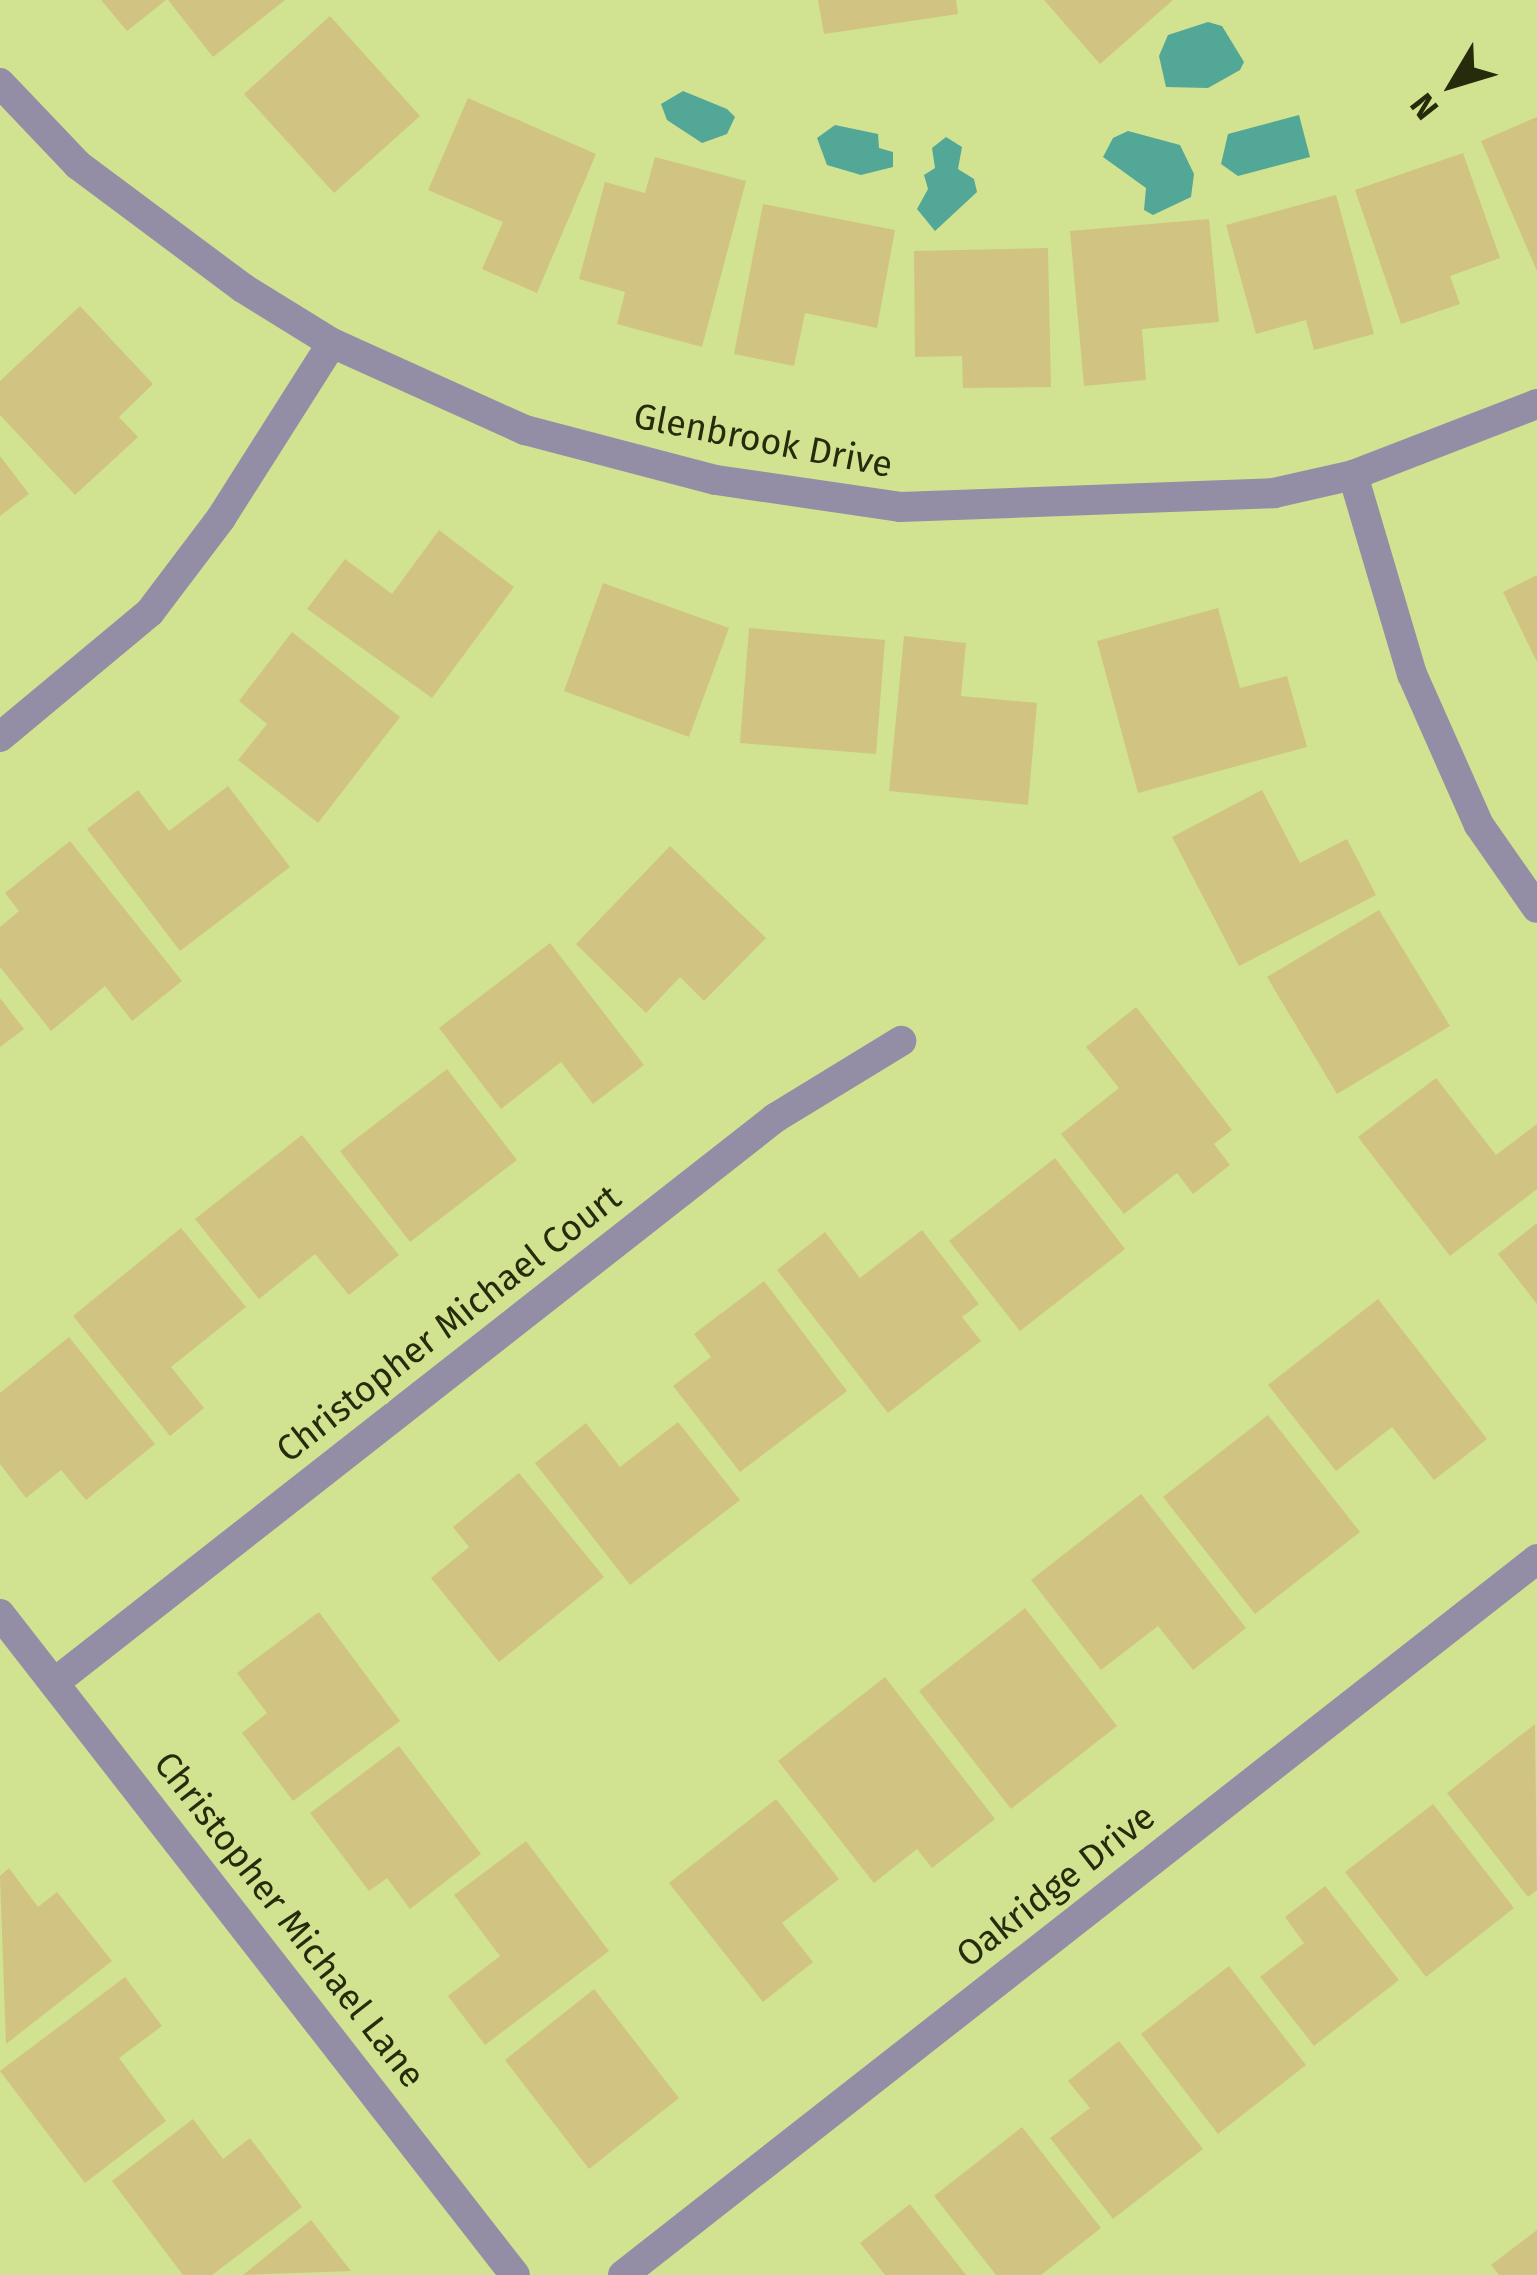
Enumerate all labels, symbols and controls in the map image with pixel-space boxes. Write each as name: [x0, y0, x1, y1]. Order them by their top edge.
north arrow: [1393, 24, 1513, 144]
text: N: [1402, 85, 1447, 127]
street label: Glenbrook Drive: [630, 395, 896, 487]
street label: Christopher Michael Court: [268, 1176, 630, 1472]
street label: Christopher Michael Lane: [144, 1743, 434, 2097]
street label: Oakridge Drive: [948, 1795, 1164, 1977]

